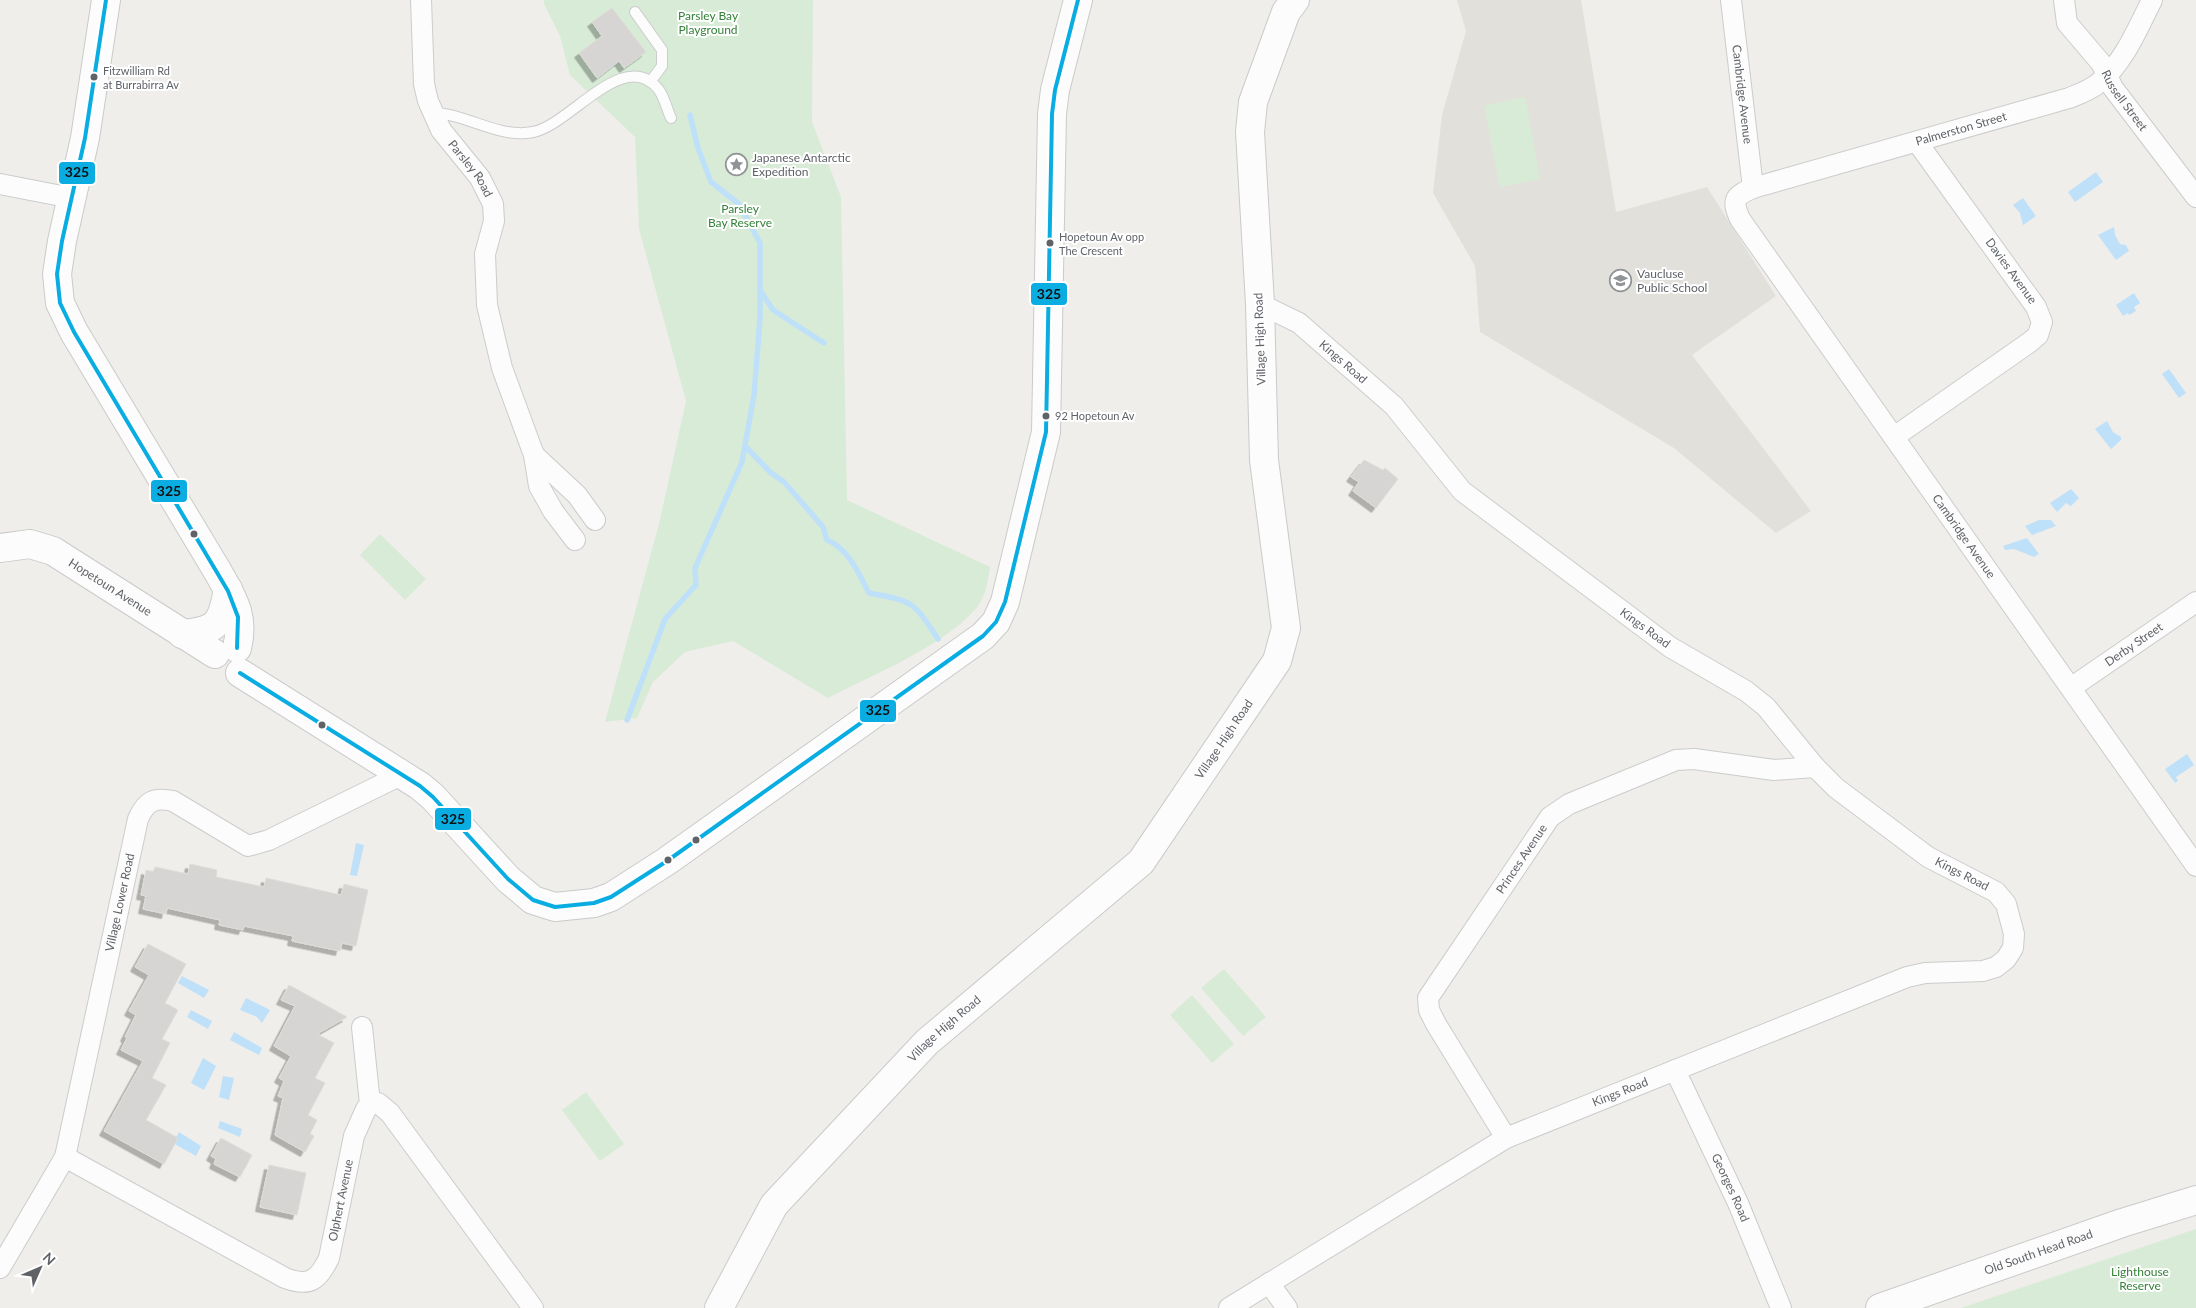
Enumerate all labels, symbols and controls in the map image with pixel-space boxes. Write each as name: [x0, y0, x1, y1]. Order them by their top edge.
park label: Parsley Bay Playground: [678, 8, 739, 37]
street label: Cambridge Avenue: [1729, 44, 1756, 145]
place label: Fitzwilliam Rd at Burrabirra Av: [103, 64, 179, 91]
street label: Russell Street: [2098, 67, 2151, 134]
marker: Fitzwilliam Rd at Burrabirra Av: [89, 72, 99, 82]
street label: Palmerston Street: [1914, 108, 2009, 149]
street label: Parsley Road: [445, 137, 496, 199]
place label: Japanese Antarctic Expedition: [752, 150, 851, 179]
place icon: Japanese Antarctic Expedition: [724, 153, 748, 177]
line badge: 325: [58, 161, 96, 185]
text: 325: [65, 163, 89, 180]
park label: Parsley Bay Reserve: [708, 201, 772, 230]
place label: Hopetoun Av opp The Crescent: [1059, 230, 1144, 257]
street label: Davies Avenue: [1982, 235, 2040, 307]
marker: Hopetoun Av opp The Crescent: [1045, 238, 1055, 248]
place label: Vaucluse Public School: [1637, 266, 1707, 295]
school or university icon: Vaucluse Public School: [1609, 269, 1633, 293]
line badge: 325: [1030, 282, 1068, 306]
text: 325: [1037, 285, 1061, 302]
street label: Village High Road: [1250, 292, 1269, 386]
street label: Kings Road: [1316, 337, 1370, 387]
place label: 92 Hopetoun Av: [1055, 409, 1135, 422]
marker: 92 Hopetoun Av: [1041, 411, 1051, 421]
line badge: 325: [150, 479, 188, 503]
text: 325: [157, 482, 181, 499]
street label: Cambridge Avenue: [1929, 491, 1999, 581]
unlabelled marker: [189, 529, 199, 539]
street label: Hopetoun Avenue: [66, 555, 155, 619]
street label: Kings Road: [1617, 604, 1673, 651]
street label: Derby Street: [2102, 619, 2166, 669]
street label: Village High Road: [1191, 696, 1256, 782]
line badge: 325: [859, 699, 897, 723]
text: 325: [866, 701, 890, 718]
unlabelled marker: [317, 720, 327, 730]
line badge: 325: [434, 807, 472, 831]
text: 325: [441, 810, 465, 827]
street label: Princes Avenue: [1492, 821, 1550, 896]
unlabelled marker: [691, 835, 701, 845]
street label: Village Lower Road: [102, 852, 137, 953]
street label: Kings Road: [1933, 854, 1992, 894]
unlabelled marker: [663, 855, 673, 865]
street label: Village High Road: [904, 992, 984, 1065]
street label: Kings Road: [1590, 1074, 1650, 1110]
street label: Georges Road: [1709, 1151, 1753, 1224]
street label: Olphert Avenue: [325, 1158, 356, 1242]
street label: Old South Head Road: [1982, 1226, 2095, 1278]
north arrow: [15, 1243, 65, 1293]
text: N: [40, 1249, 59, 1268]
park label: Lighthouse Reserve: [2111, 1264, 2169, 1293]

